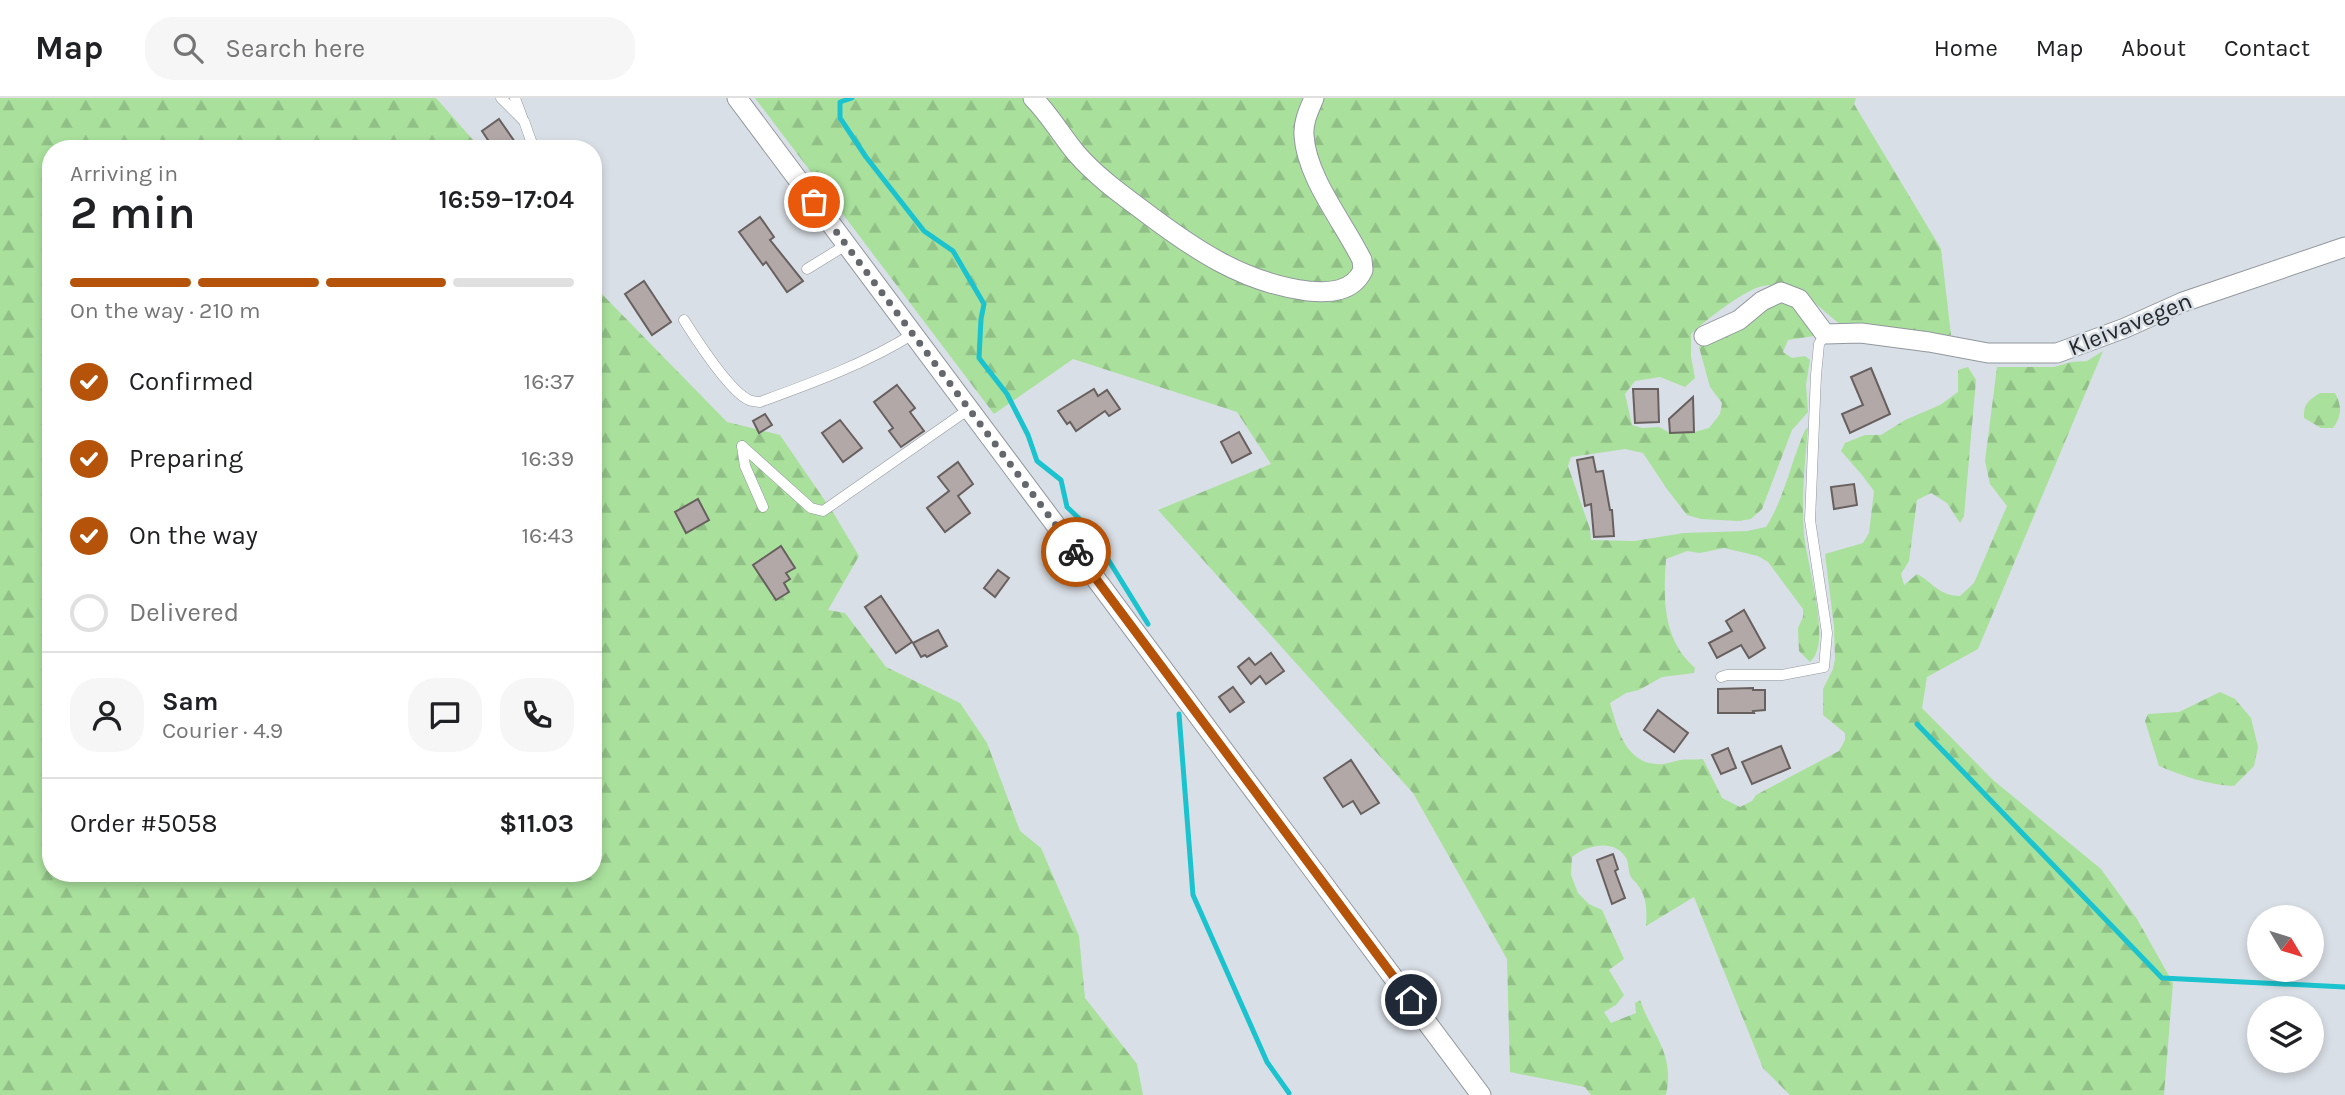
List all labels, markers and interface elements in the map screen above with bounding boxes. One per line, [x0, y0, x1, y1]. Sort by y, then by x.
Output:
search box [145, 17, 635, 80]
text: Map [35, 29, 103, 67]
icon: search [169, 29, 207, 67]
text: Search here [225, 33, 365, 64]
text: Home [1934, 34, 1998, 62]
text: Map [2036, 34, 2083, 62]
text: About [2121, 34, 2186, 62]
text: Contact [2224, 34, 2310, 62]
text: Arriving in [70, 160, 178, 187]
pin [784, 172, 844, 232]
icon: bag [795, 183, 833, 221]
text: 16:59–17:04 [439, 184, 574, 215]
text: 2 min [70, 186, 196, 240]
street label: Kleivavegen [2064, 287, 2196, 361]
text: On the way · 210 m [70, 297, 261, 324]
icon: check [70, 363, 108, 401]
text: Confirmed [129, 366, 254, 397]
text: 16:37 [524, 368, 574, 395]
icon: check [70, 440, 108, 478]
text: Preparing [129, 443, 243, 474]
text: 16:39 [521, 445, 574, 472]
icon: check [70, 517, 108, 555]
courier [1041, 517, 1111, 587]
text: On the way [129, 520, 258, 551]
text: 16:43 [522, 522, 574, 549]
icon: bike [1057, 533, 1095, 571]
text: Delivered [129, 597, 239, 628]
button: person [70, 678, 144, 752]
button: chat [408, 678, 482, 752]
button: phone [500, 678, 574, 752]
text: Sam [162, 686, 218, 717]
text: Courier · 4.9 [162, 717, 283, 744]
text: Order #5058 [70, 808, 218, 839]
text: $11.03 [499, 808, 574, 839]
north arrow [2247, 905, 2324, 982]
map controls [2247, 905, 2324, 1073]
pin [1381, 970, 1441, 1030]
icon: home [1392, 981, 1430, 1019]
button: layers [2247, 996, 2324, 1073]

